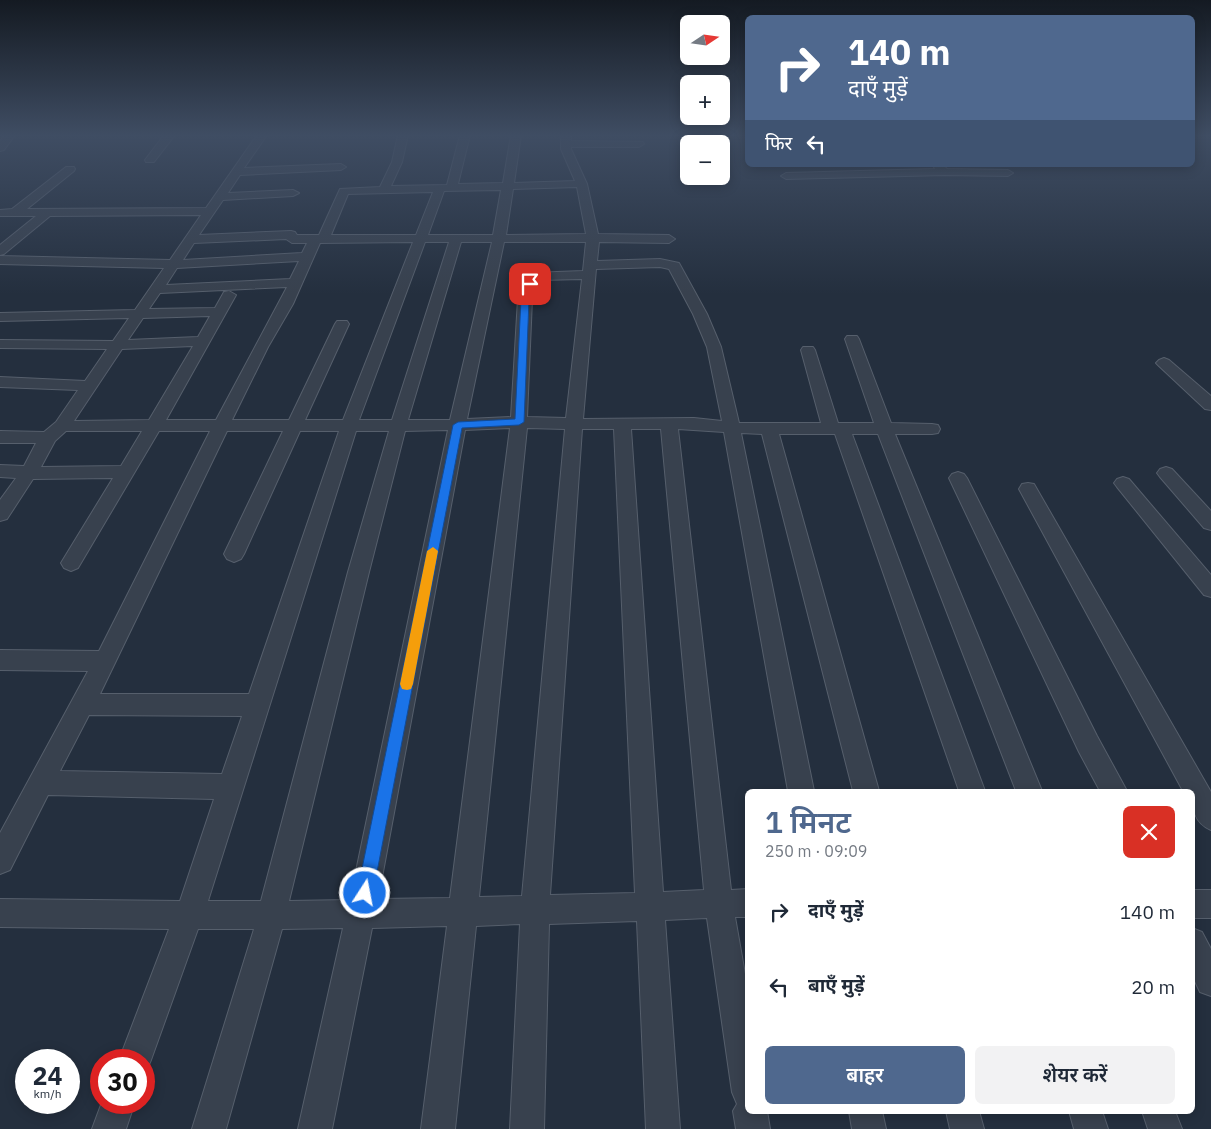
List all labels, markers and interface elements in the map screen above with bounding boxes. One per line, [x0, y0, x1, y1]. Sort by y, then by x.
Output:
north arrow [680, 15, 730, 65]
map controls [680, 15, 730, 185]
text: 140 m [848, 29, 951, 75]
icon: right [765, 35, 830, 100]
text: दाएँ मुड़ें [848, 73, 908, 102]
button: + [680, 75, 730, 125]
icon: left [802, 130, 830, 158]
text: फिर [765, 131, 792, 155]
button: − [680, 135, 730, 185]
pin [509, 263, 551, 305]
icon: arrive [516, 270, 544, 298]
text: 1 मिनट [765, 802, 851, 841]
button: close [1123, 806, 1175, 858]
text: 250 m · 09:09 [765, 841, 867, 861]
position arrow [338, 866, 390, 918]
icon: right [765, 898, 793, 926]
text: दाएँ मुड़ें [808, 898, 864, 922]
text: 140 m [1120, 900, 1175, 924]
icon: left [765, 973, 793, 1001]
text: बाएँ मुड़ें [808, 973, 865, 997]
text: 20 m [1131, 975, 1175, 999]
button: बाहर [765, 1046, 965, 1104]
button: शेयर करें [975, 1046, 1175, 1104]
speed limit sign: 30 [90, 1049, 155, 1114]
text: 24 [32, 1059, 63, 1092]
text: km/h [33, 1086, 62, 1101]

